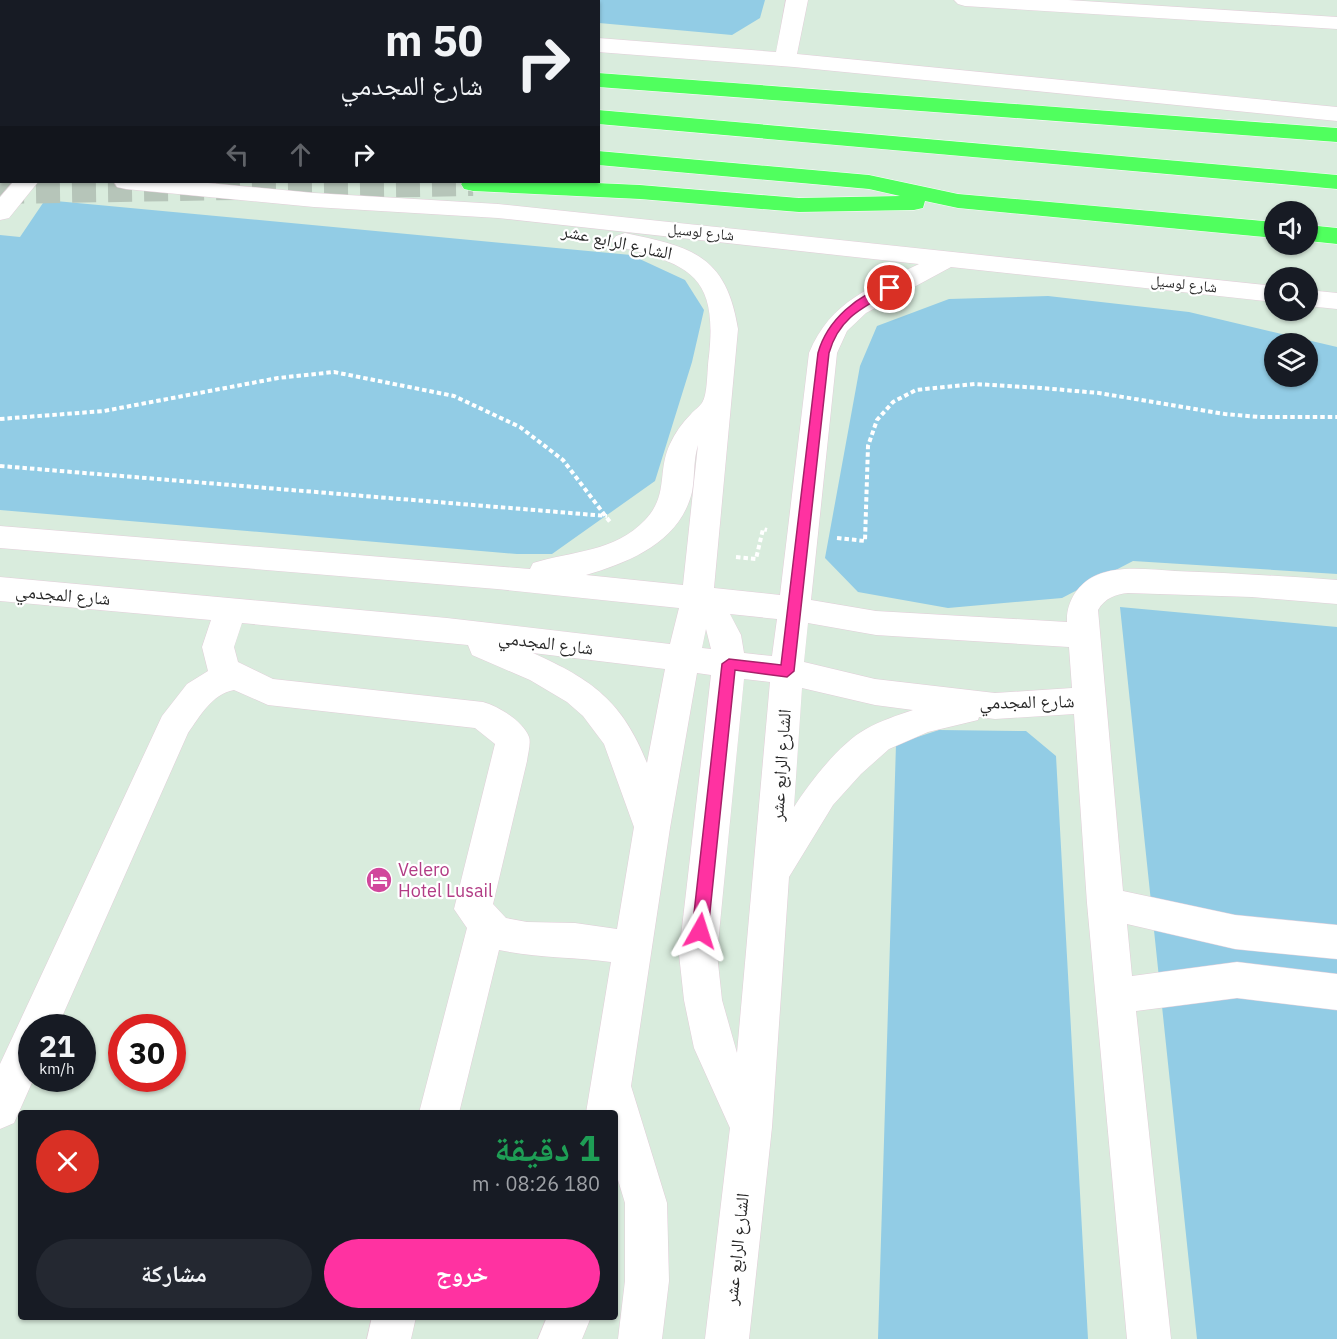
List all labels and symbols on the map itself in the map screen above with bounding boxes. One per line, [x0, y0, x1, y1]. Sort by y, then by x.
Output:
street label: الشارع الرابع عشر [559, 218, 674, 265]
street label: شارع لوسيل [667, 219, 735, 245]
pin [864, 262, 915, 313]
street label: شارع لوسيل [1150, 271, 1218, 297]
street label: شارع المجدمي [14, 579, 111, 614]
street label: شارع المجدمي [497, 625, 595, 663]
street label: شارع المجدمي [979, 689, 1075, 717]
street label: الشارع الرابع عشر [765, 708, 797, 823]
place label: Velero Hotel Lusail [398, 858, 493, 902]
hotel icon: Velero Hotel Lusail [364, 865, 394, 895]
position arrow [668, 899, 732, 963]
speed limit sign: 30 [108, 1014, 186, 1092]
street label: الشارع الرابع عشر [719, 1192, 755, 1307]

